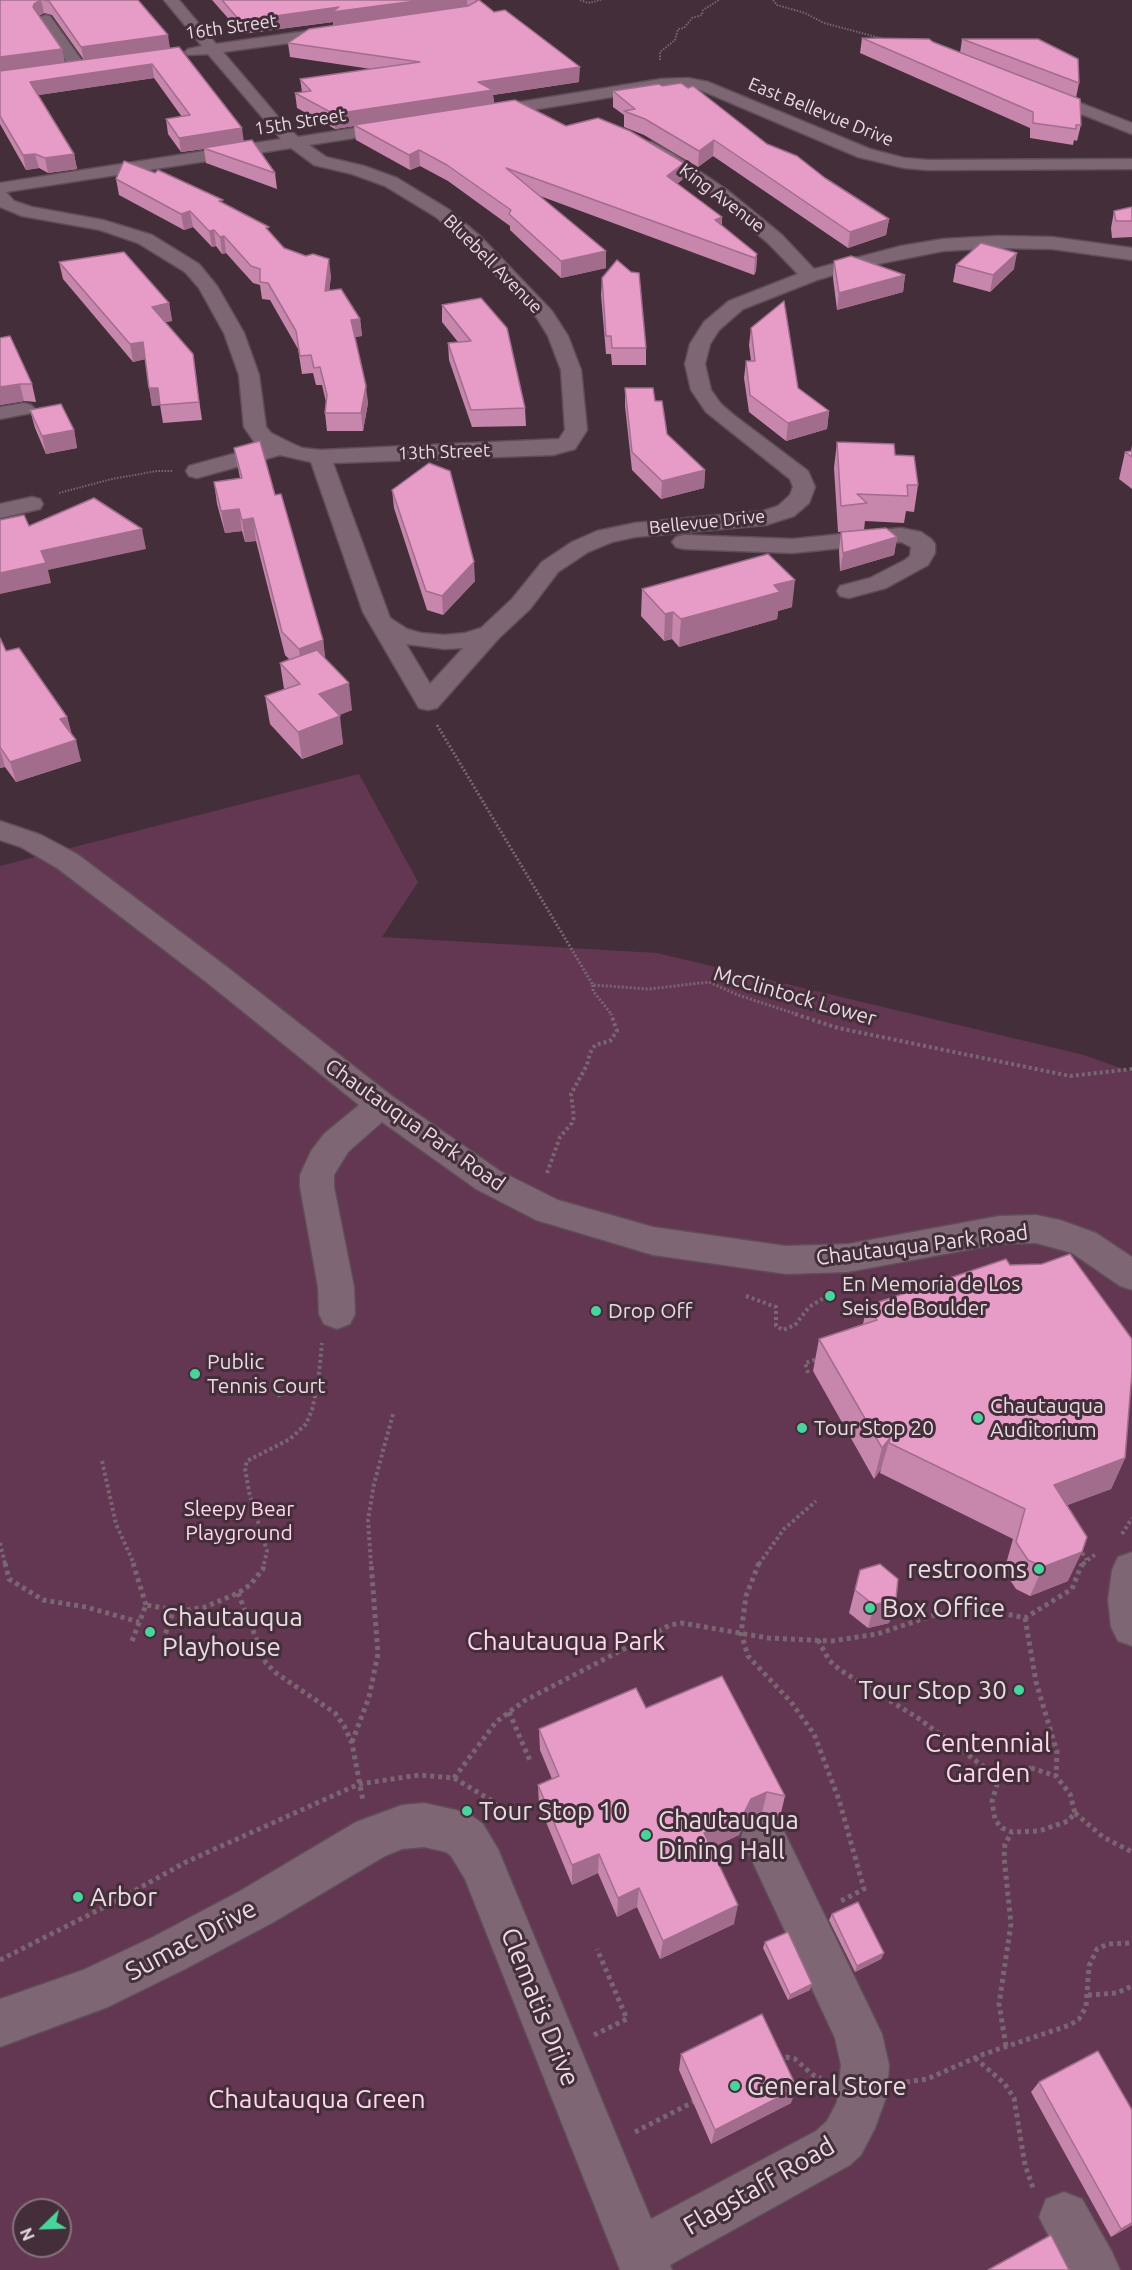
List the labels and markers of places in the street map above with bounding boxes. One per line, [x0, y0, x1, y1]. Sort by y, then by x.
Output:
place label: En Memoria de Los Seis de Boulder [842, 1271, 1020, 1321]
marker: En Memoria de Los Seis de Boulder [823, 1289, 837, 1303]
place label: Drop Off [608, 1298, 692, 1324]
marker: Drop Off [589, 1304, 603, 1318]
place label: Public Tennis Court [207, 1349, 326, 1399]
marker: Public Tennis Court [188, 1367, 202, 1381]
place label: Chautauqua Auditorium [990, 1393, 1104, 1443]
marker: Chautauqua Auditorium [971, 1411, 985, 1425]
place label: Tour Stop 20 [814, 1415, 934, 1441]
marker: Tour Stop 20 [795, 1421, 809, 1435]
place label: restrooms [907, 1553, 1027, 1585]
marker: restrooms [1032, 1562, 1046, 1576]
place label: Box Office [882, 1592, 1005, 1624]
place label: Chautauqua Playhouse [162, 1601, 303, 1662]
marker: Box Office [863, 1601, 877, 1615]
marker: Chautauqua Playhouse [143, 1625, 157, 1639]
place label: Tour Stop 30 [858, 1674, 1007, 1706]
marker: Tour Stop 30 [1012, 1683, 1026, 1697]
place label: Tour Stop 10 [479, 1795, 628, 1827]
marker: Tour Stop 10 [460, 1804, 474, 1818]
place label: Chautauqua Dining Hall [658, 1804, 799, 1865]
marker: Chautauqua Dining Hall [639, 1828, 653, 1842]
place label: Arbor [90, 1881, 157, 1913]
marker: Arbor [71, 1890, 85, 1904]
place label: General Store [747, 2070, 907, 2102]
marker: General Store [728, 2079, 742, 2093]

